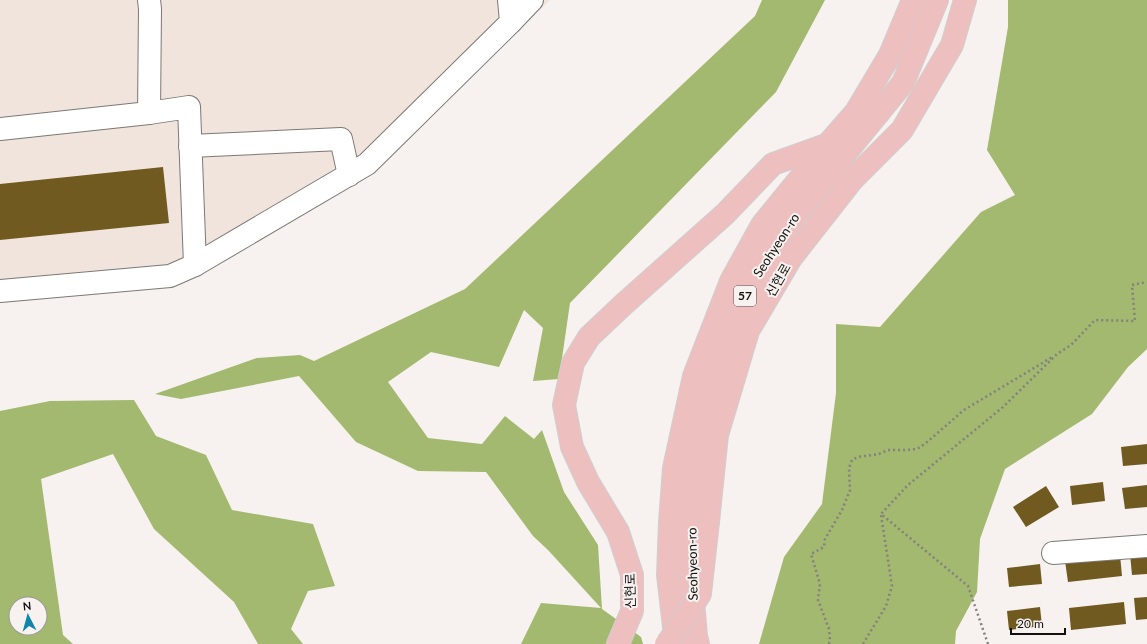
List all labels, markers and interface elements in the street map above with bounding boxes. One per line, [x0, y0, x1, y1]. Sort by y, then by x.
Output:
street label: Seohyeon-ro [749, 210, 803, 280]
street label: 신현로 [762, 260, 794, 300]
road number: 57 [734, 286, 756, 306]
street label: Seohyeon-ro [683, 527, 701, 601]
street label: 신현로 [622, 573, 638, 609]
north arrow [8, 596, 48, 636]
text: N [22, 599, 32, 612]
scale bar [1011, 610, 1065, 636]
text: 20 m [1017, 616, 1044, 631]

